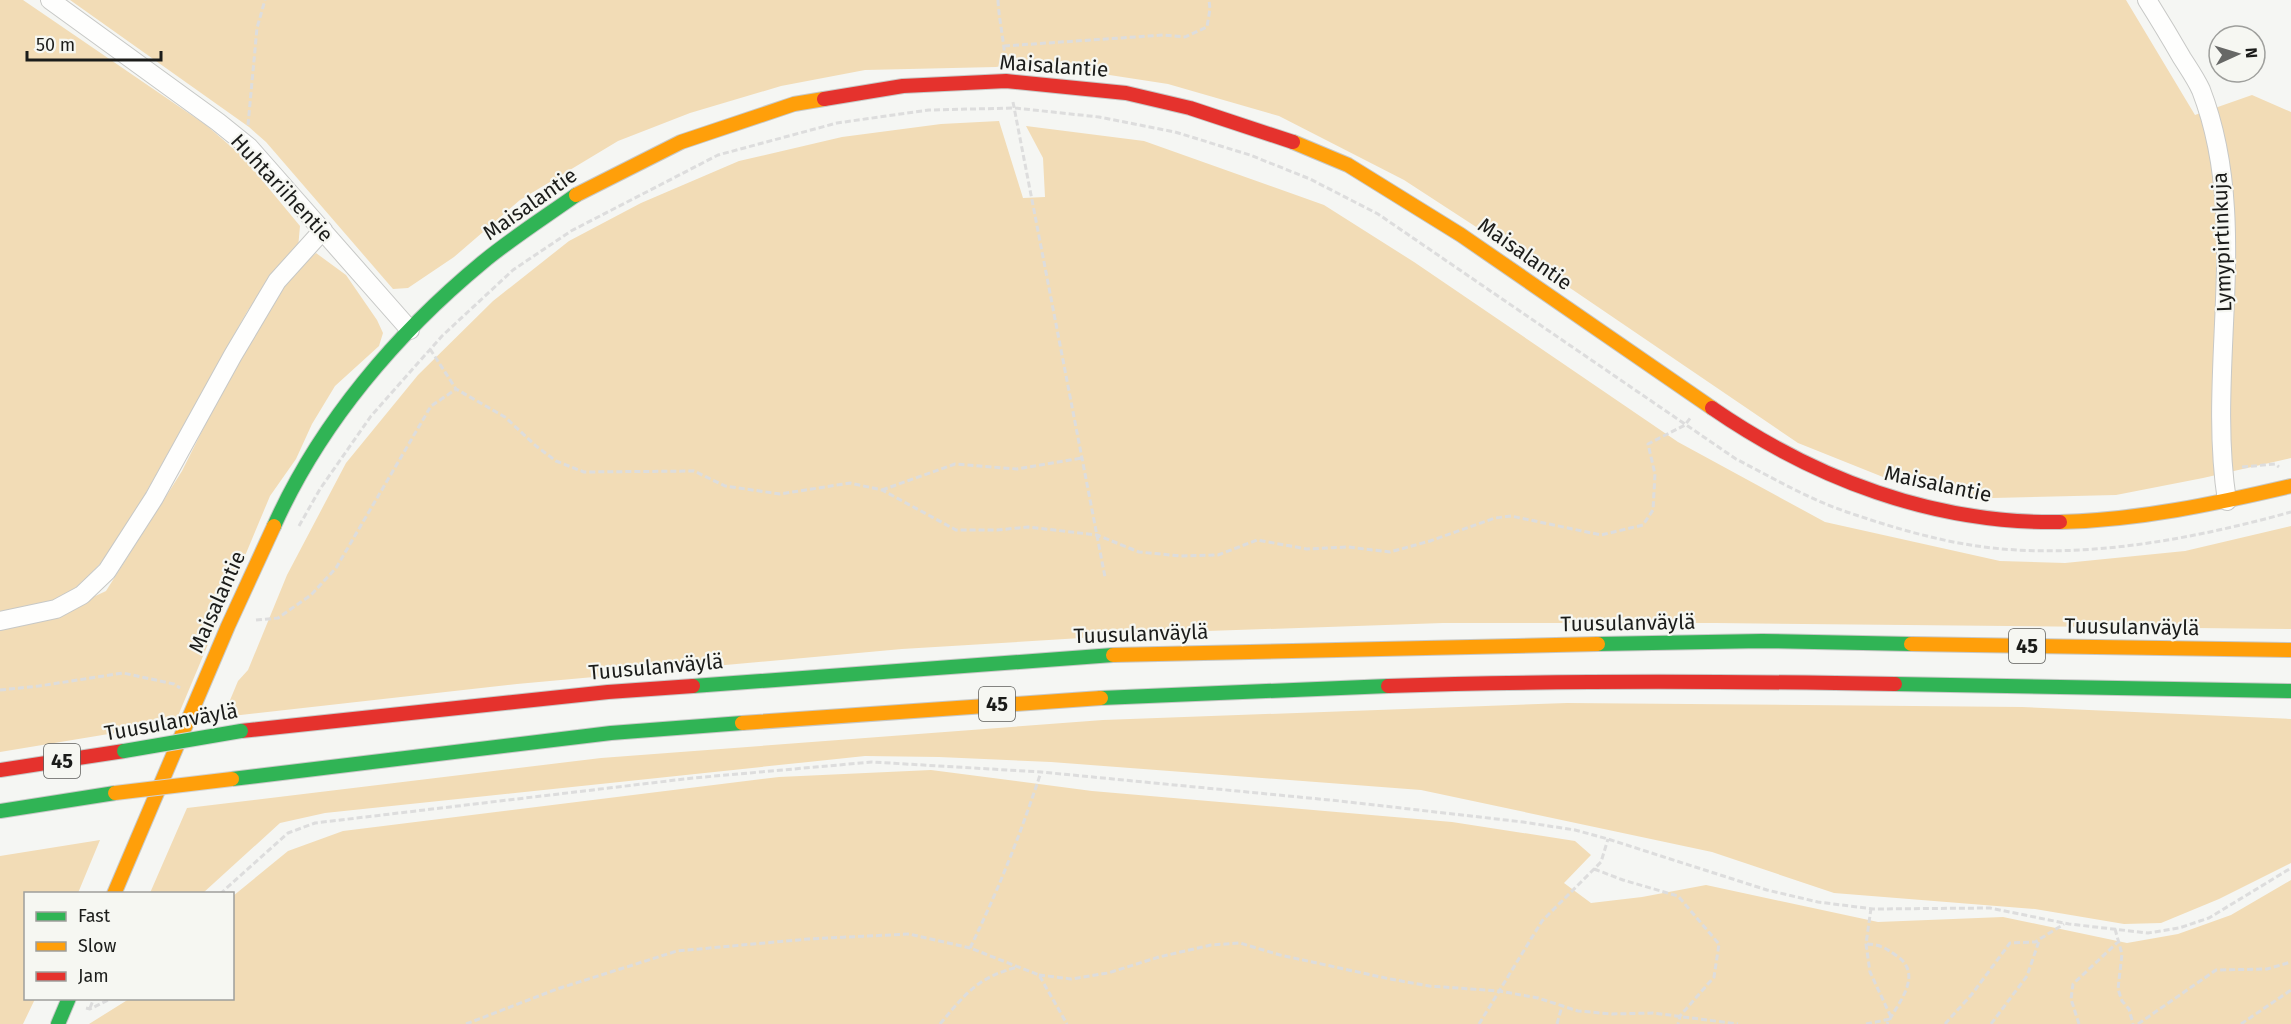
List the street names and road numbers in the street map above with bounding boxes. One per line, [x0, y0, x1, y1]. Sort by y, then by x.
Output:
street label: Maisalantie [999, 49, 1109, 83]
street label: Huhtariihentie [225, 128, 339, 248]
street label: Maisalantie [478, 162, 582, 246]
street label: Lymypirtinkuja [2207, 172, 2237, 312]
street label: Maisalantie [1473, 212, 1577, 296]
street label: Maisalantie [1882, 460, 1994, 508]
street label: Maisalantie [183, 547, 251, 657]
street label: Tuusulanväylä [1560, 609, 1696, 637]
street label: Tuusulanväylä [2064, 613, 2200, 641]
street label: Tuusulanväylä [1073, 619, 1209, 649]
road number: 45 [2009, 629, 2045, 663]
street label: Tuusulanväylä [588, 648, 724, 686]
road number: 45 [979, 687, 1015, 721]
street label: Tuusulanväylä [102, 697, 240, 747]
road number: 45 [44, 744, 80, 778]

